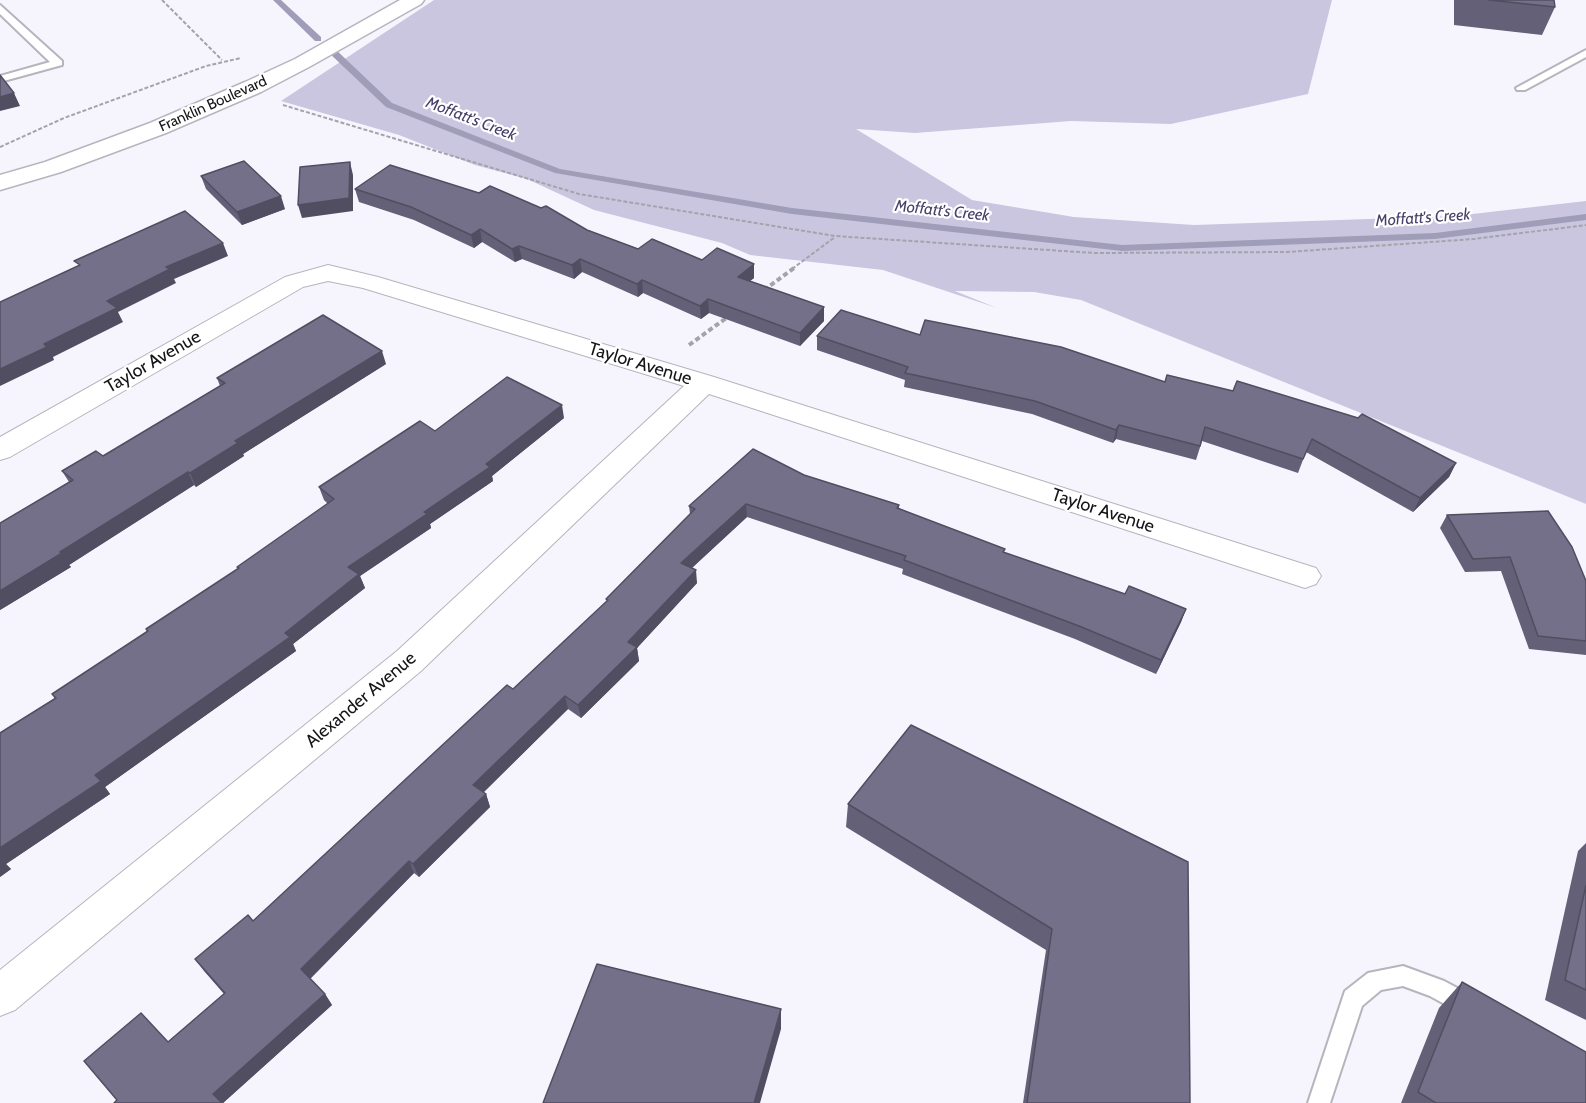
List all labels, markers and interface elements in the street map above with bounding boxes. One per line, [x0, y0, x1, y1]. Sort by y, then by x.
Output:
street label: Franklin Boulevard [156, 72, 270, 136]
water label: Moffatt's Creek [423, 93, 519, 145]
water label: Moffatt's Creek [894, 197, 990, 225]
water label: Moffatt's Creek [1375, 205, 1471, 231]
street label: Taylor Avenue [101, 326, 205, 398]
street label: Taylor Avenue [586, 338, 694, 390]
street label: Taylor Avenue [1049, 484, 1157, 538]
street label: Alexander Avenue [301, 648, 421, 752]

